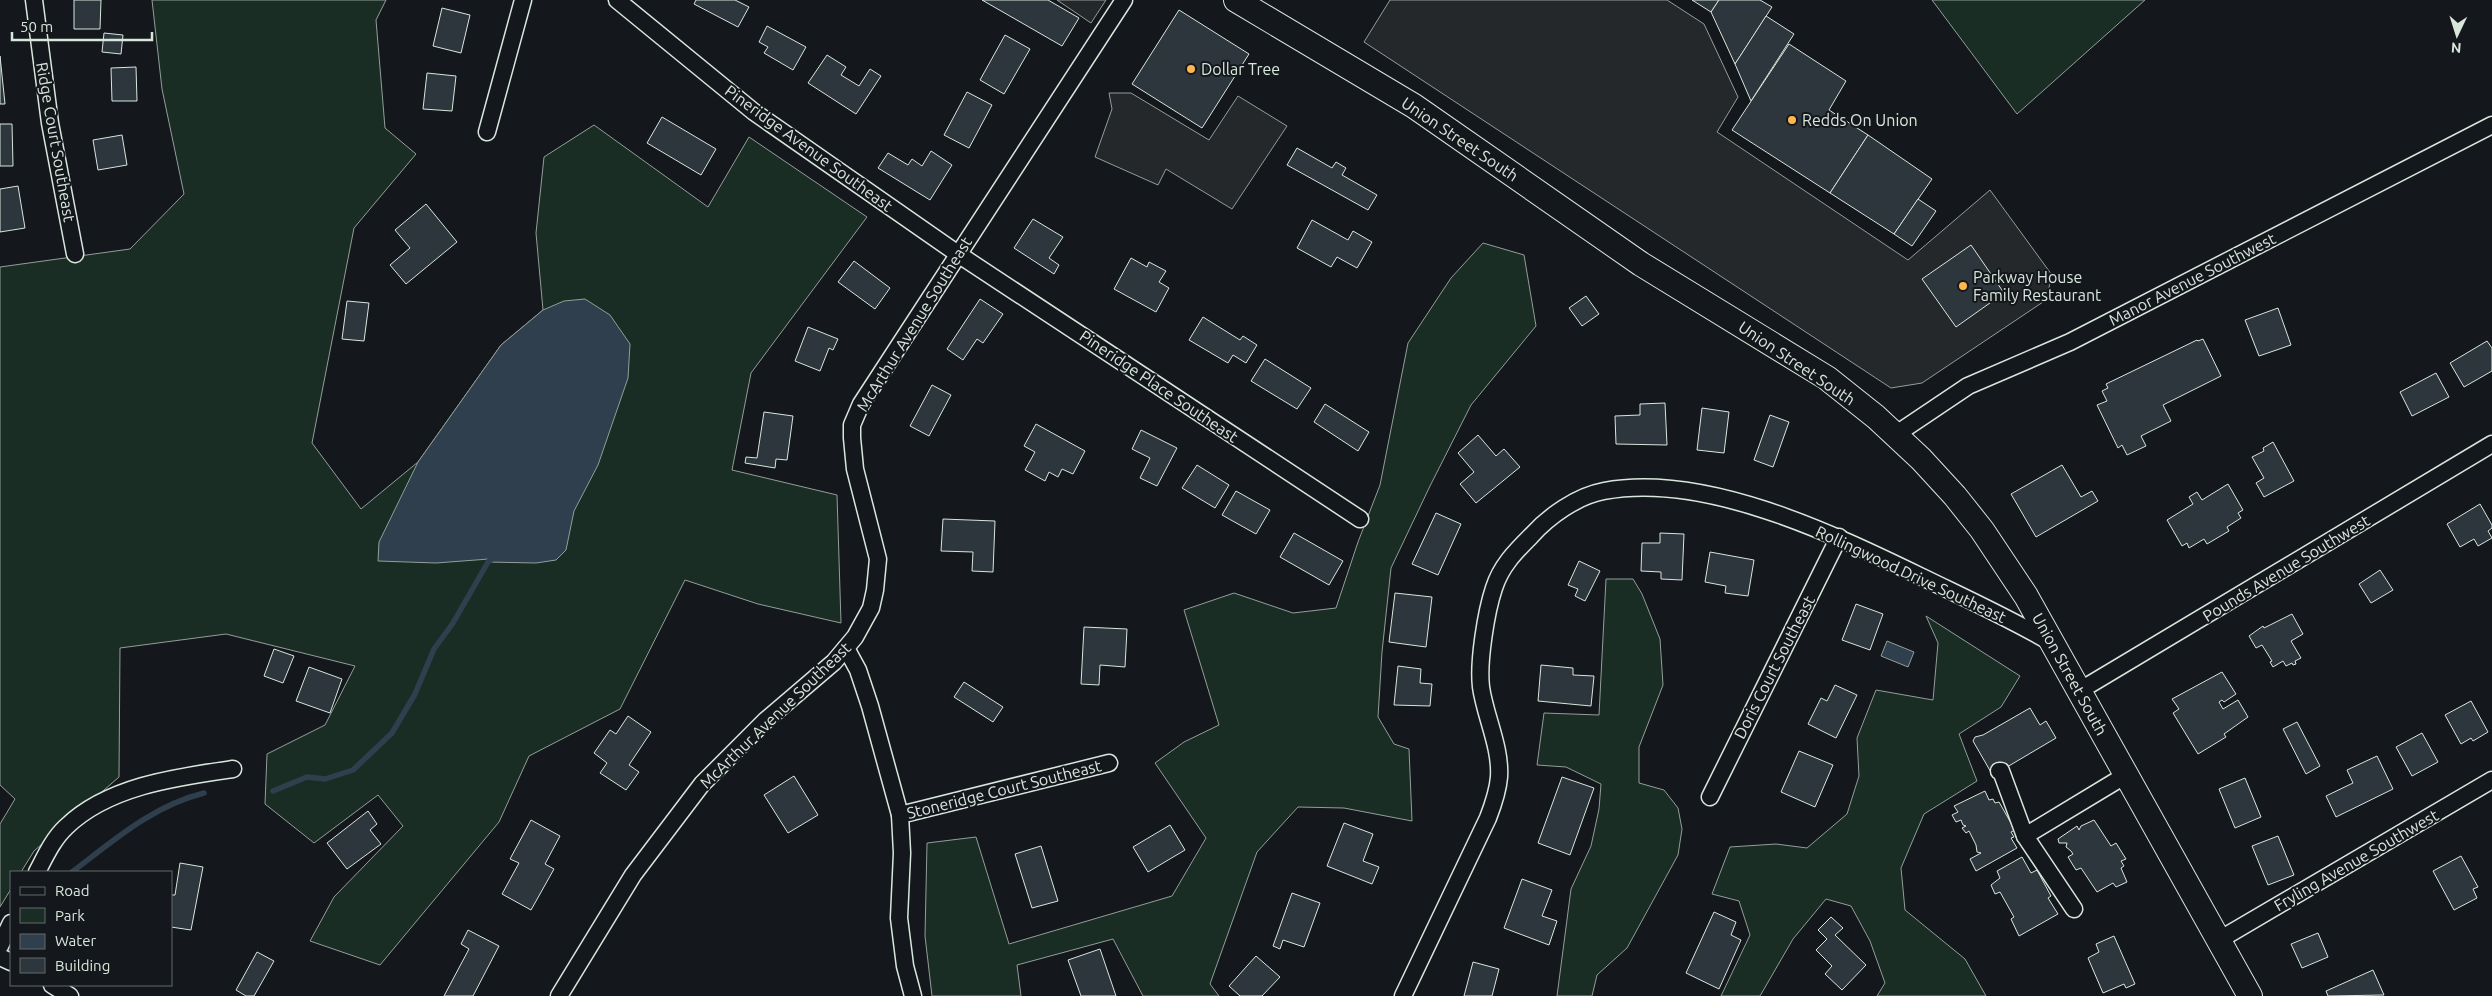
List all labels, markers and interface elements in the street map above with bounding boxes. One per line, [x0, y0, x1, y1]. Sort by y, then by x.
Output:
scale bar [12, 10, 152, 42]
north arrow [2432, 10, 2482, 60]
text: 50 m [20, 18, 53, 35]
text: N [2450, 40, 2462, 56]
place label: Dollar Tree [1201, 60, 1280, 78]
street label: Ridge Court Southeast [33, 61, 79, 224]
marker: Dollar Tree [1185, 63, 1197, 75]
street label: Pineridge Avenue Southeast [722, 81, 897, 215]
street label: Union Street South [1398, 93, 1522, 185]
place label: Redds On Union [1802, 111, 1918, 129]
marker: Redds On Union [1786, 114, 1798, 126]
street label: Manor Avenue Southwest [2106, 229, 2279, 329]
street label: McArthur Avenue Southeast [853, 233, 976, 415]
place label: Parkway House Family Restaurant [1973, 268, 2102, 304]
marker: Parkway House Family Restaurant [1957, 280, 1969, 292]
street label: Union Street South [1735, 317, 1859, 409]
street label: Pineridge Place Southeast [1076, 326, 1242, 446]
street label: Pounds Avenue Southwest [2199, 511, 2373, 625]
street label: Rollingwood Drive Southeast [1813, 522, 2010, 626]
street label: Doris Court Southeast [1730, 592, 1818, 742]
street label: Union Street South [2029, 610, 2111, 738]
street label: McArthur Avenue Southeast [696, 638, 855, 792]
street label: Stoneridge Court Southeast [905, 756, 1104, 822]
street label: Fryling Avenue Southwest [2271, 805, 2442, 914]
legend [10, 871, 172, 986]
text: Road [55, 882, 90, 899]
text: Park [55, 907, 85, 924]
text: Water [55, 932, 96, 949]
text: Building [55, 957, 110, 974]

